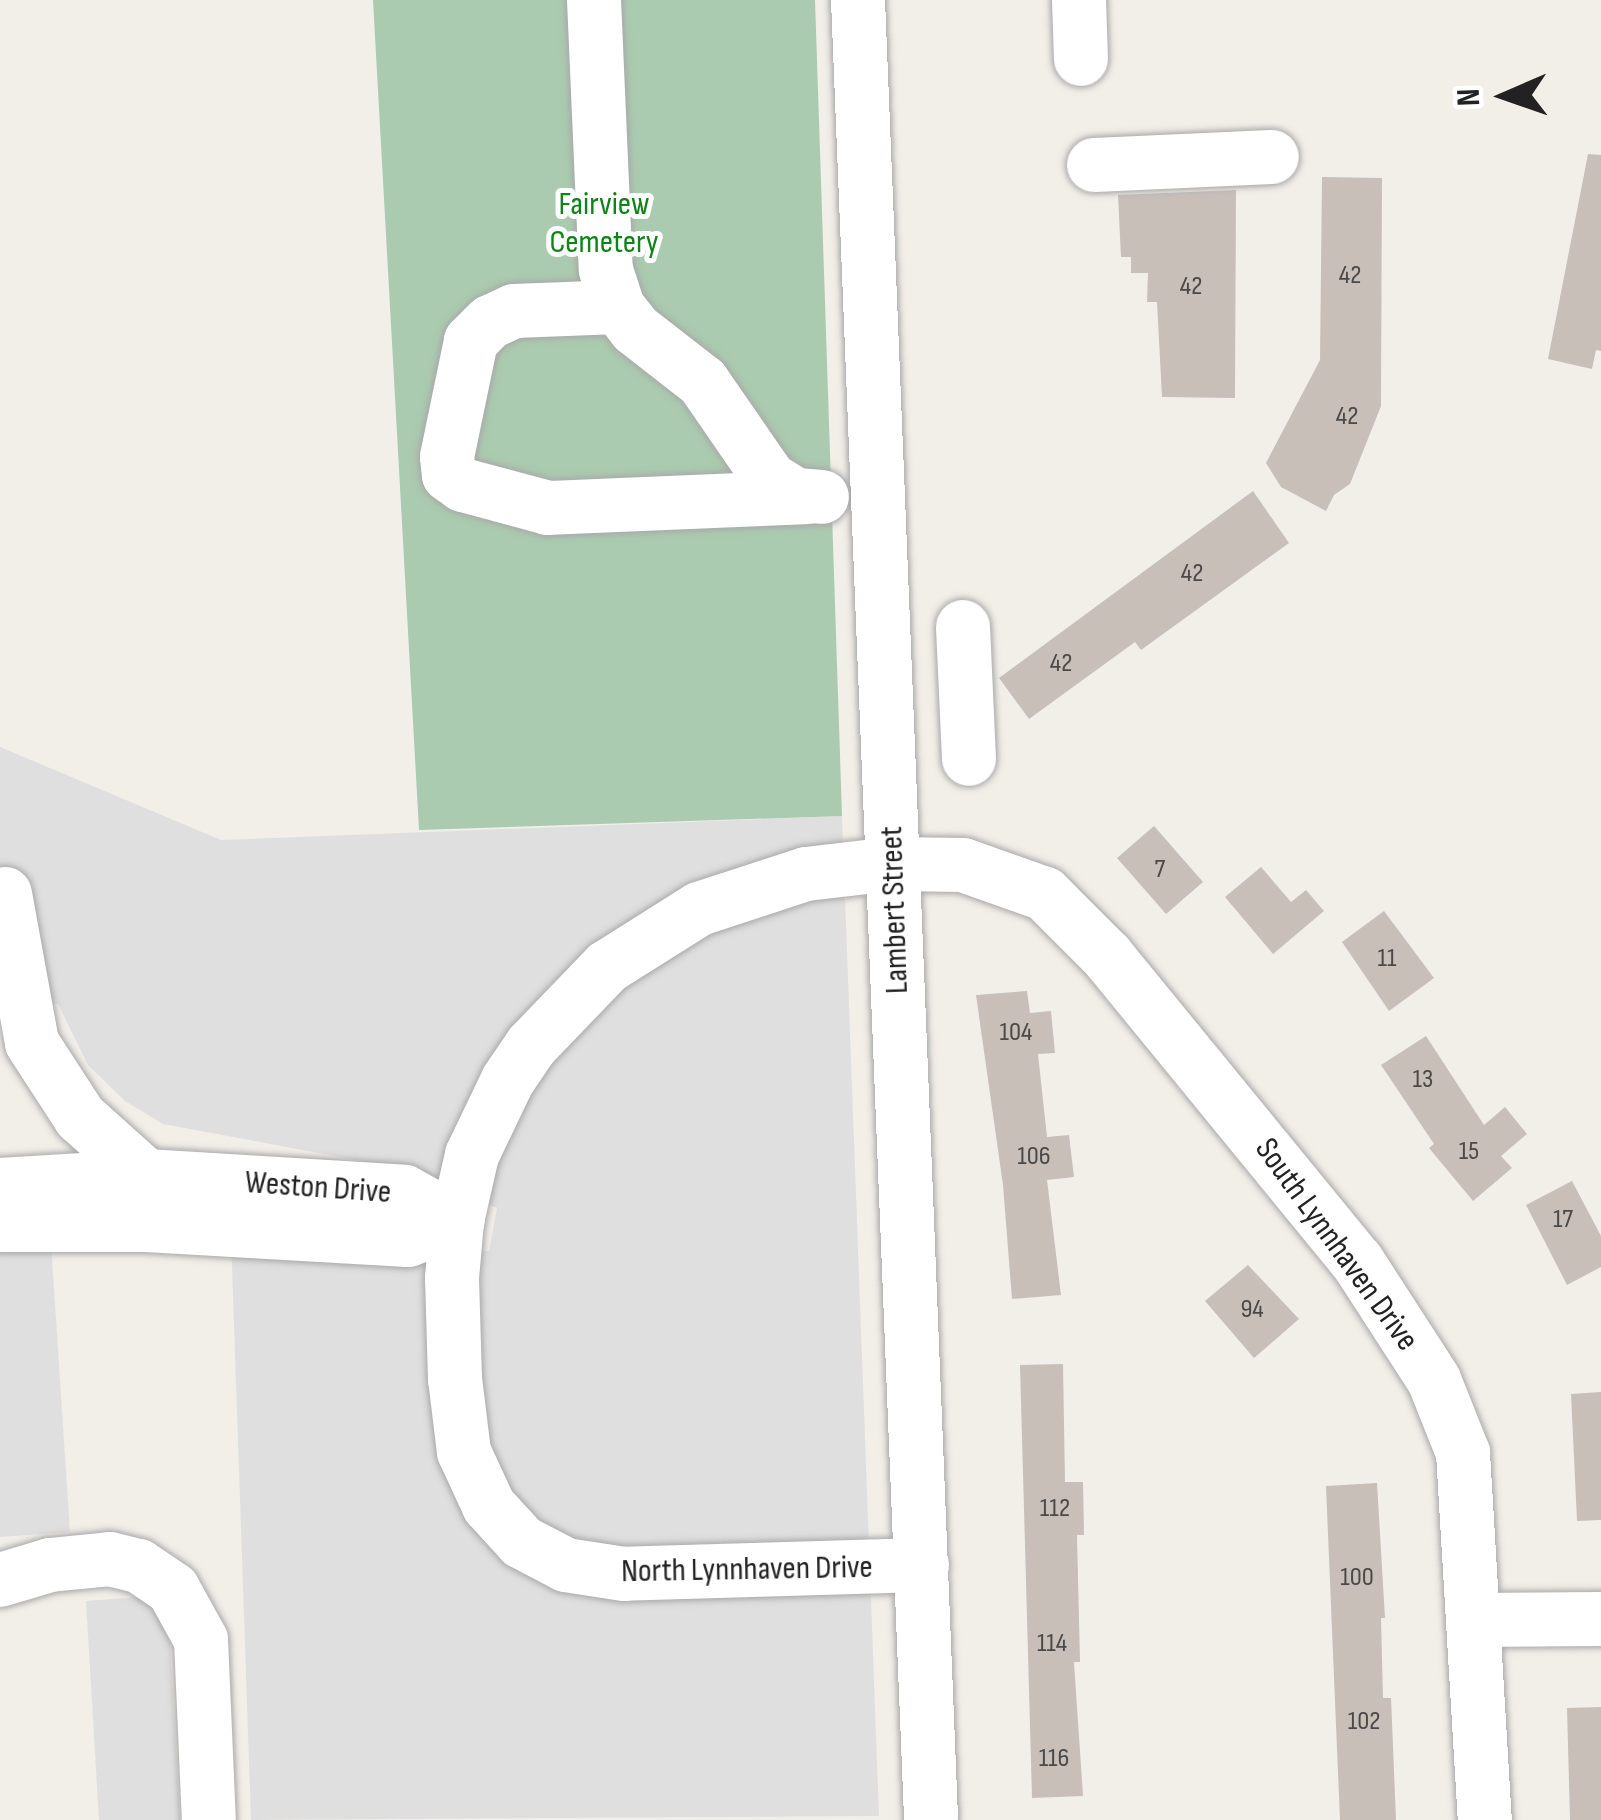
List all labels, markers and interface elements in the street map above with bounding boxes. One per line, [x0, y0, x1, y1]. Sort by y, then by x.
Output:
north arrow [1445, 36, 1565, 156]
text: N [1449, 88, 1489, 107]
park label: Fairview Cemetery [550, 185, 658, 263]
house number: 42 [1339, 260, 1361, 292]
house number: 42 [1180, 271, 1202, 303]
house number: 42 [1336, 401, 1358, 433]
house number: 42 [1181, 558, 1203, 590]
house number: 42 [1050, 648, 1072, 680]
street label: Lambert Street [872, 825, 918, 995]
house number: 7 [1155, 854, 1165, 886]
house number: 11 [1378, 943, 1396, 975]
house number: 104 [1000, 1017, 1032, 1049]
house number: 13 [1413, 1064, 1433, 1096]
street label: South Lynnhaven Drive [1246, 1131, 1426, 1359]
house number: 15 [1459, 1136, 1479, 1168]
house number: 106 [1017, 1141, 1051, 1173]
street label: Weston Drive [244, 1163, 392, 1213]
house number: 17 [1553, 1204, 1573, 1236]
house number: 94 [1240, 1294, 1264, 1326]
house number: 112 [1040, 1493, 1070, 1525]
street label: North Lynnhaven Drive [621, 1548, 873, 1592]
house number: 100 [1340, 1562, 1374, 1594]
house number: 114 [1037, 1628, 1067, 1660]
house number: 102 [1348, 1706, 1380, 1738]
house number: 116 [1039, 1743, 1069, 1775]

